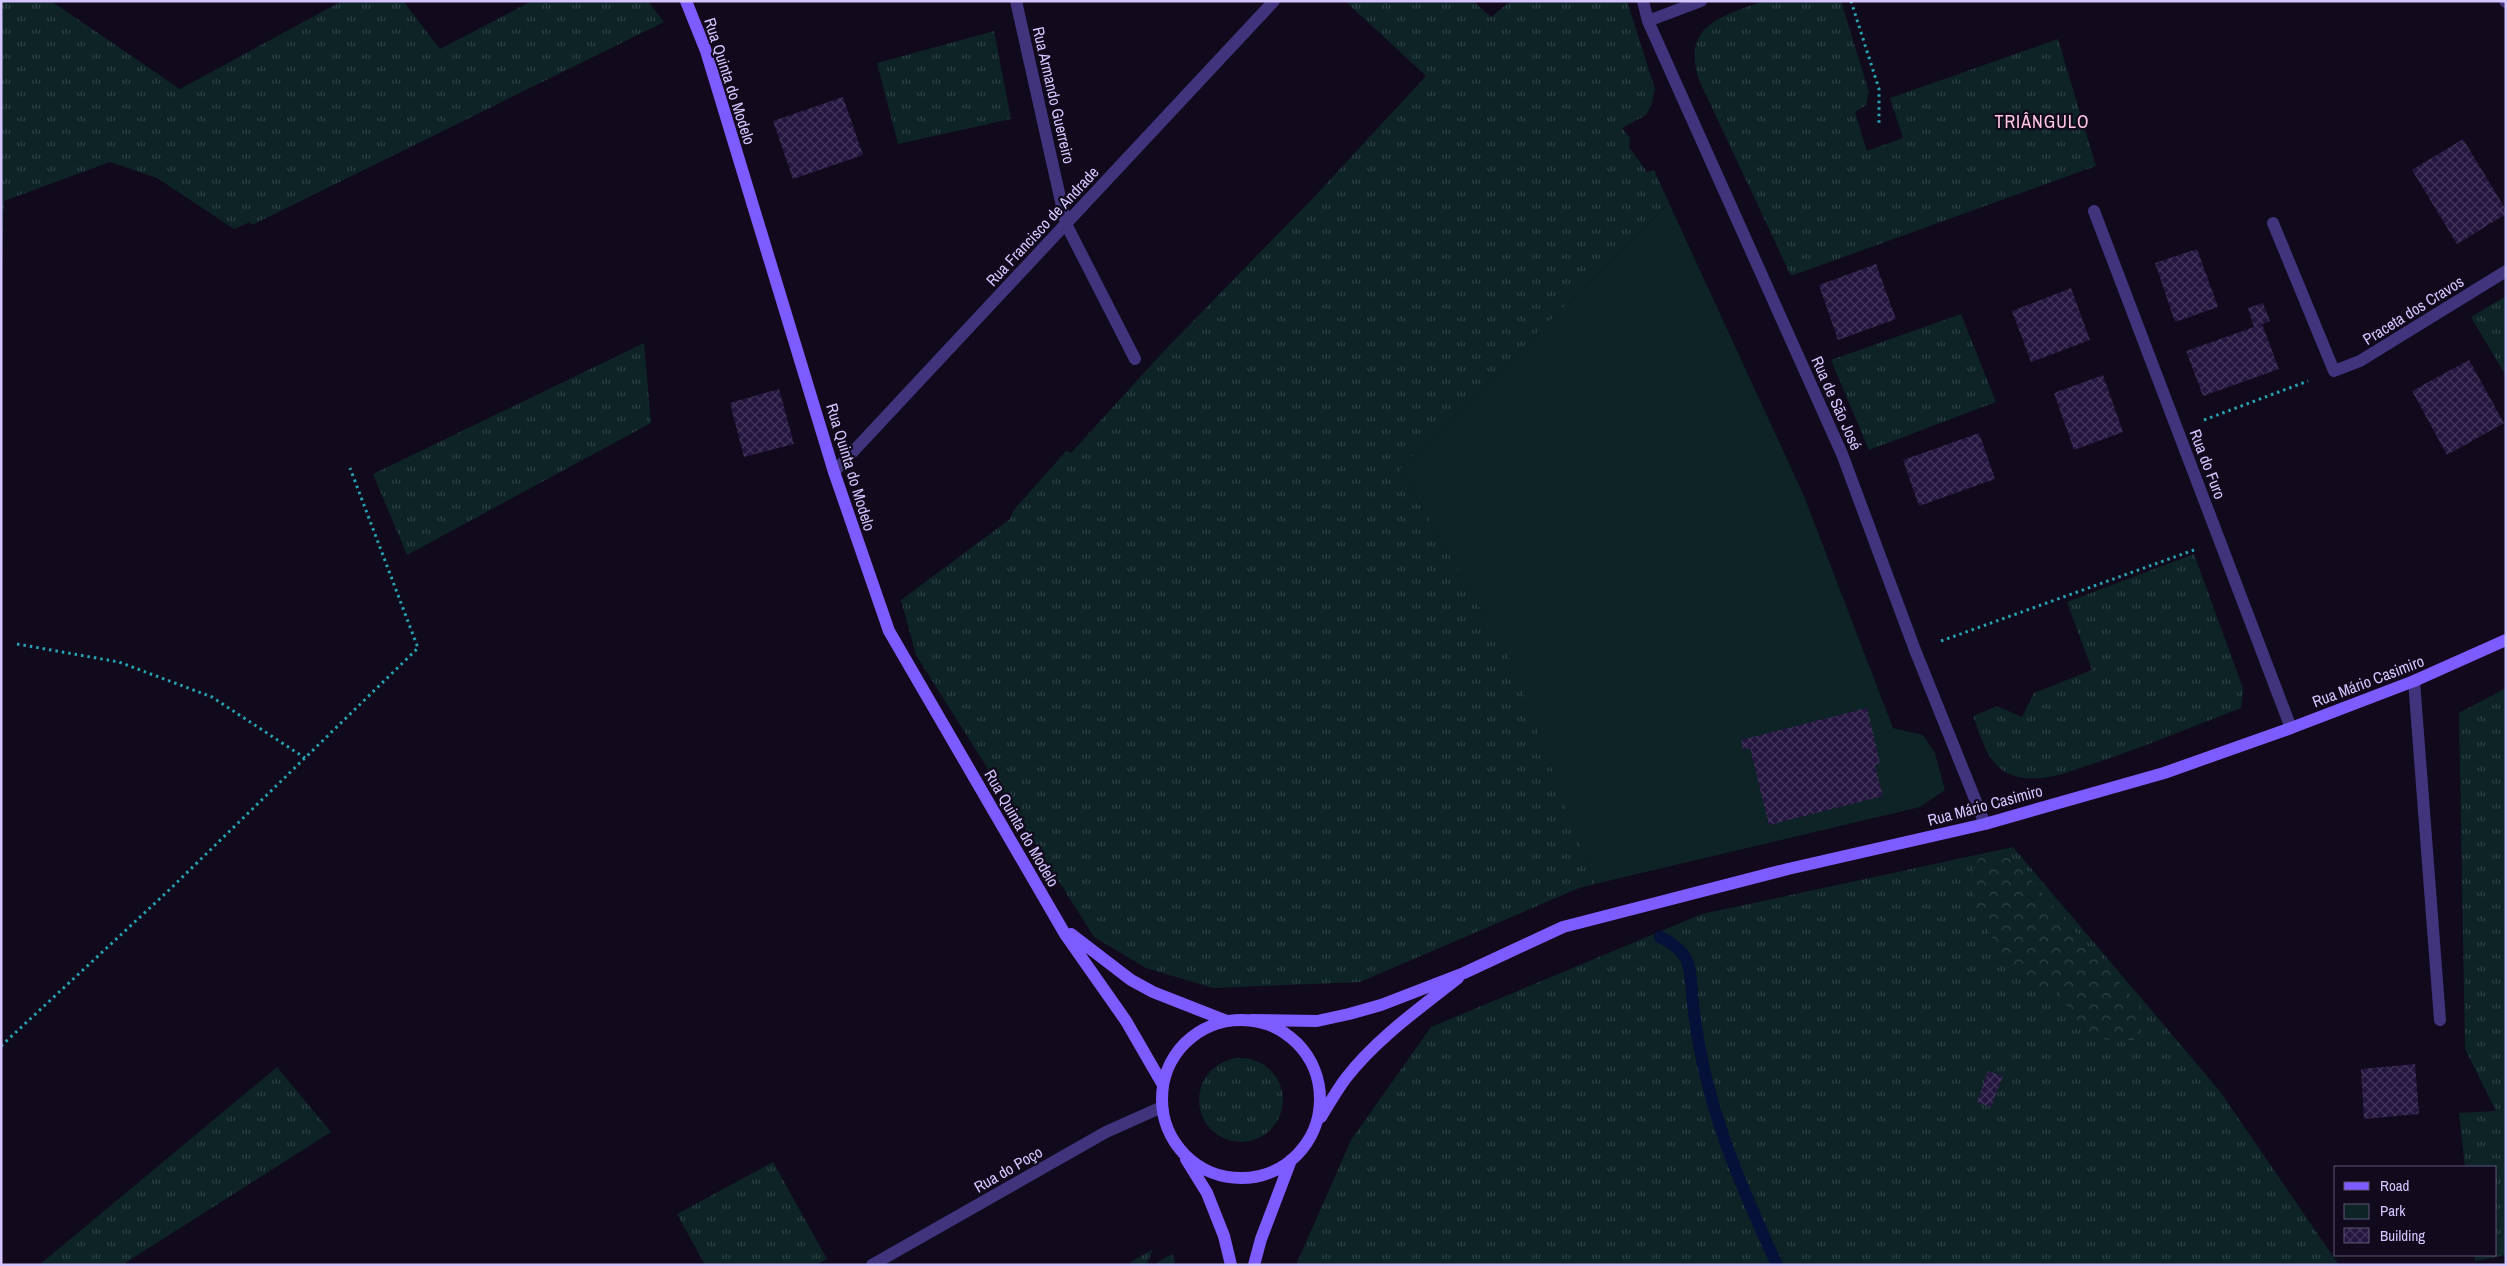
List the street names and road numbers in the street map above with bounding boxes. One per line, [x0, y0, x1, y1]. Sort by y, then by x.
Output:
street label: Rua Quinta do Modelo [699, 15, 761, 147]
street label: Rua Armando Guerreiro [1028, 24, 1080, 166]
street label: Rua Francisco de Andrade [981, 161, 1103, 291]
street label: Praceta dos Cravos [2358, 270, 2468, 350]
street label: Rua de São José [1806, 353, 1868, 453]
street label: Rua Quinta do Modelo [821, 401, 881, 533]
street label: Rua do Furo [2185, 426, 2231, 502]
street label: Rua Mário Casimiro [2309, 650, 2427, 712]
street label: Rua Quinta do Modelo [979, 765, 1065, 891]
street label: Rua Mário Casimiro [1925, 779, 2045, 831]
street label: Rua do Poço [970, 1141, 1046, 1197]

